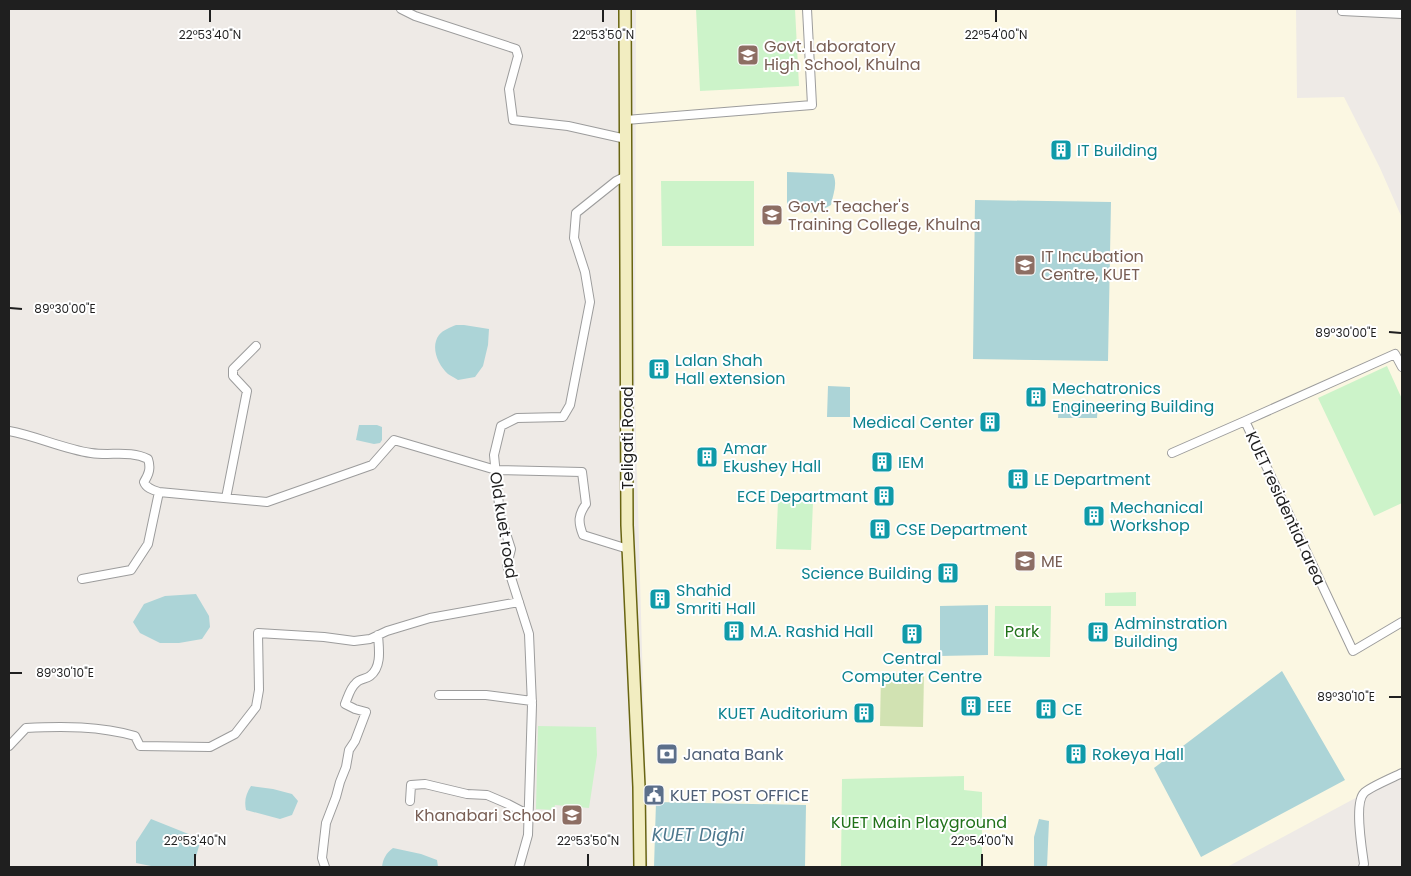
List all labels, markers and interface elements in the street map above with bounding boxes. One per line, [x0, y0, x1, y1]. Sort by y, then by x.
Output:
text: 22°53'40"N [179, 26, 241, 43]
text: 22°53'50"N [572, 26, 634, 43]
text: 22°54'00"N [965, 26, 1027, 43]
place label: Govt. Laboratory High School, Khulna [764, 35, 921, 76]
school or university icon: Govt. Laboratory High School, Khulna [736, 43, 760, 67]
building icon: IT Building [1049, 138, 1073, 162]
place label: IT Building [1077, 139, 1158, 162]
place label: Govt. Teacher's Training College, Khulna [788, 195, 981, 236]
school or university icon: Govt. Teacher's Training College, Khulna [760, 203, 784, 227]
place label: IT Incubation Centre, KUET [1041, 245, 1144, 286]
school or university icon: IT Incubation Centre, KUET [1013, 253, 1037, 277]
text: 89°30'00"E [34, 300, 96, 317]
text: 89°30'00"E [1315, 324, 1377, 341]
place label: Lalan Shah Hall extension [675, 349, 785, 390]
building icon: Lalan Shah Hall extension [647, 357, 671, 381]
place label: Mechatronics Engineering Building [1052, 377, 1214, 418]
building icon: Mechatronics Engineering Building [1024, 385, 1048, 409]
street label: Teligati Road [616, 386, 639, 490]
building icon: Medical Center [978, 410, 1002, 434]
place label: Medical Center [853, 411, 974, 434]
street label: KUET residential area [1240, 428, 1331, 589]
place label: Amar Ekushey Hall [723, 437, 821, 478]
building icon: Amar Ekushey Hall [695, 445, 719, 469]
building icon: IEM [870, 450, 894, 474]
place label: IEM [898, 451, 924, 474]
building icon: LE Department [1006, 467, 1030, 491]
place label: LE Department [1034, 468, 1151, 491]
street label: Old kuet road [484, 470, 523, 580]
building icon: ECE Departmant [872, 484, 896, 508]
place label: ECE Departmant [737, 485, 868, 508]
place label: Mechanical Workshop [1110, 496, 1203, 537]
building icon: Mechanical Workshop [1082, 504, 1106, 528]
building icon: CSE Department [868, 517, 892, 541]
place label: CSE Department [896, 518, 1028, 541]
school or university icon: ME [1013, 549, 1037, 573]
place label: ME [1041, 550, 1063, 573]
building icon: Science Building [936, 561, 960, 585]
place label: Science Building [801, 562, 932, 585]
place label: Shahid Smriti Hall [676, 579, 756, 620]
building icon: Shahid Smriti Hall [648, 587, 672, 611]
place label: Adminstration Building [1114, 612, 1227, 653]
building icon: M.A. Rashid Hall [722, 619, 746, 643]
place label: M.A. Rashid Hall [750, 620, 873, 643]
park label: Park [1005, 620, 1040, 643]
building icon: Adminstration Building [1086, 620, 1110, 644]
building icon: Central Computer Centre [900, 622, 924, 646]
place label: Central Computer Centre [842, 647, 982, 688]
text: 89°30'10"E [36, 664, 94, 681]
text: 89°30'10"E [1317, 688, 1375, 705]
building icon: EEE [959, 694, 983, 718]
place label: EEE [987, 695, 1012, 718]
building icon: CE [1034, 697, 1058, 721]
place label: CE [1062, 698, 1083, 721]
building icon: KUET Auditorium [852, 701, 876, 725]
place label: KUET Auditorium [718, 702, 848, 725]
bank icon: Janata Bank [655, 742, 679, 766]
building icon: Rokeya Hall [1064, 742, 1088, 766]
place label: Janata Bank [683, 743, 784, 766]
place label: Rokeya Hall [1092, 743, 1184, 766]
public building icon: KUET POST OFFICE [642, 783, 666, 807]
place label: KUET POST OFFICE [670, 784, 809, 807]
school or university icon: Khanabari School [560, 803, 584, 827]
place label: Khanabari School [415, 804, 556, 827]
park label: KUET Main Playground [831, 811, 1007, 834]
water label: KUET Dighi [652, 822, 745, 847]
text: 22°53'40"N [164, 832, 226, 849]
text: 22°53'50"N [557, 832, 619, 849]
text: 22°54'00"N [951, 832, 1013, 849]

